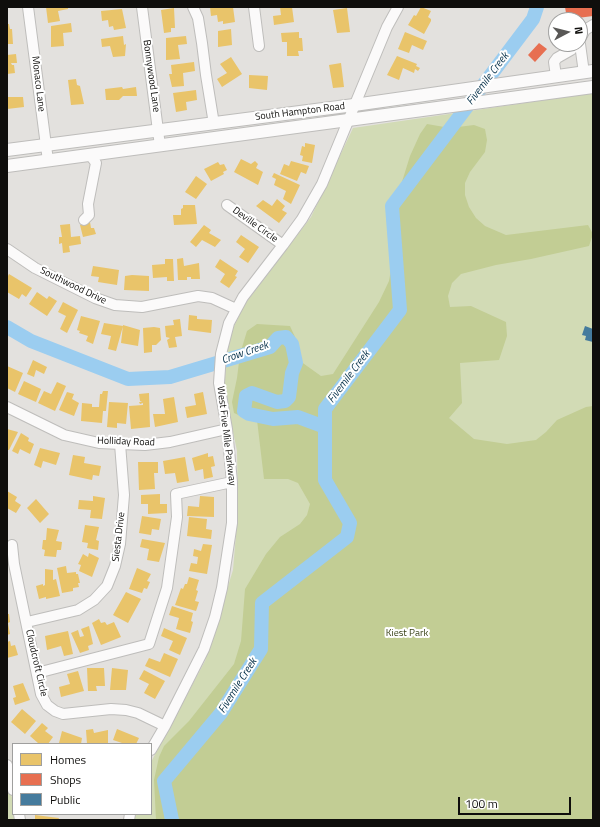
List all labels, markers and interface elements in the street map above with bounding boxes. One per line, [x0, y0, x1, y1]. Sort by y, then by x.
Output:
north arrow [548, 12, 588, 52]
text: N [571, 26, 587, 35]
street label: Bonnywood Lane [140, 39, 162, 113]
water label: Fivemile Creek [464, 50, 512, 108]
street label: Monaco Lane [29, 55, 47, 113]
street label: South Hampton Road [254, 101, 346, 123]
street label: Deville Circle [230, 205, 280, 245]
street label: Southwood Drive [38, 265, 108, 307]
water label: Crow Creek [220, 339, 270, 367]
water label: Fivemile Creek [325, 348, 373, 406]
street label: West Five Mile Parkway [214, 386, 238, 486]
street label: Holliday Road [97, 435, 155, 449]
street label: Siesta Drive [110, 512, 128, 562]
street label: Cloudcroft Circle [22, 628, 50, 698]
park label: Kiest Park [386, 628, 428, 640]
water label: Fivemile Creek [216, 656, 260, 716]
legend [12, 743, 152, 815]
text: Homes [50, 750, 86, 769]
text: Shops [50, 770, 81, 789]
scale bar [460, 789, 573, 815]
text: Public [50, 790, 80, 809]
text: 100 m [465, 794, 498, 813]

